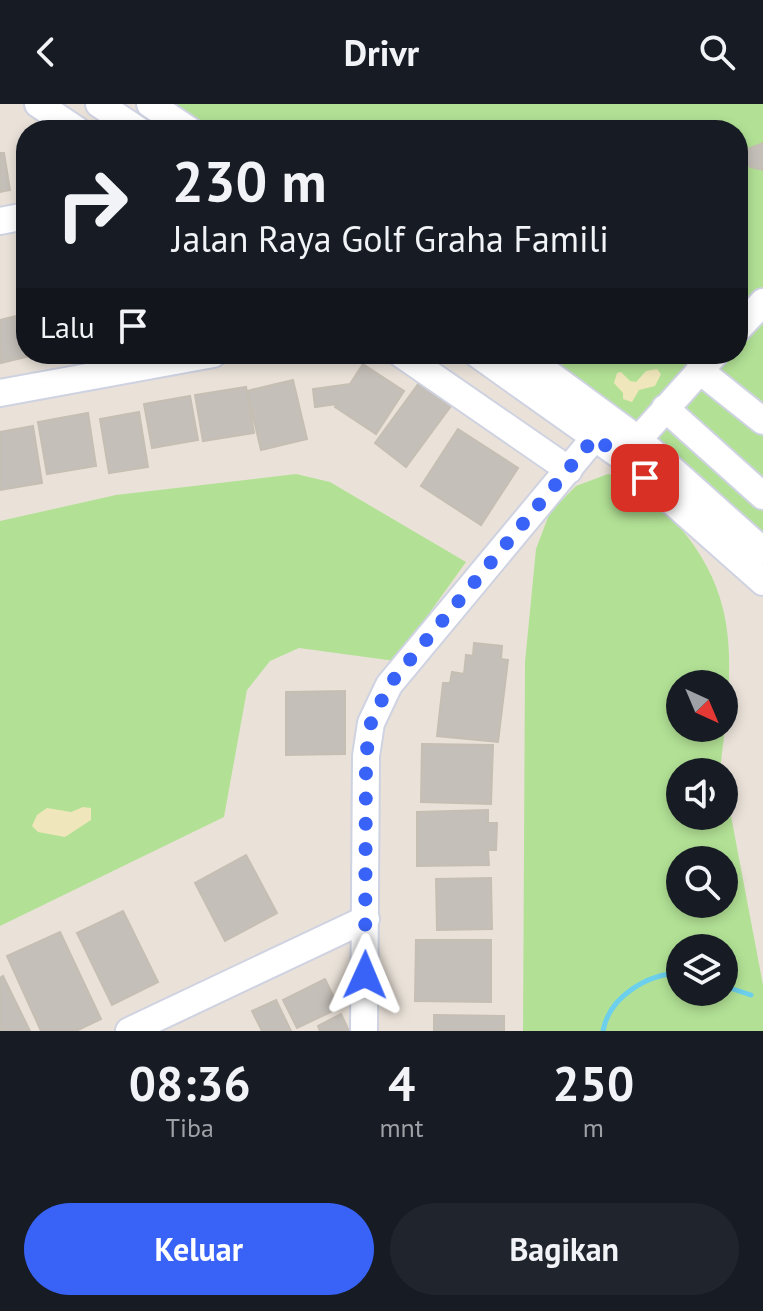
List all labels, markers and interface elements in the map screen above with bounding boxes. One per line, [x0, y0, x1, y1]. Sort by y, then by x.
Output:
text: Drivr [344, 29, 419, 76]
icon: back [24, 30, 68, 74]
icon: search [695, 30, 739, 74]
text: 230 m [172, 145, 327, 217]
icon: right [40, 152, 144, 256]
text: Jalan Raya Golf Graha Famili [172, 215, 609, 262]
icon: arrive [111, 304, 155, 348]
text: Lalu [40, 307, 95, 346]
pin [611, 444, 679, 512]
icon: arrive [623, 456, 667, 500]
north arrow [666, 670, 738, 742]
map controls [666, 670, 738, 1006]
button: sound [666, 758, 738, 830]
button: search [666, 846, 738, 918]
position arrow [323, 933, 407, 1017]
button: layers [666, 934, 738, 1006]
text: 08:36 [129, 1052, 251, 1114]
text: 4 [388, 1052, 415, 1114]
text: 250 [552, 1052, 634, 1114]
text: Tiba [166, 1111, 214, 1144]
text: mnt [379, 1111, 424, 1144]
text: m [583, 1111, 604, 1144]
button: Keluar [24, 1203, 374, 1295]
button: Bagikan [390, 1203, 739, 1295]

